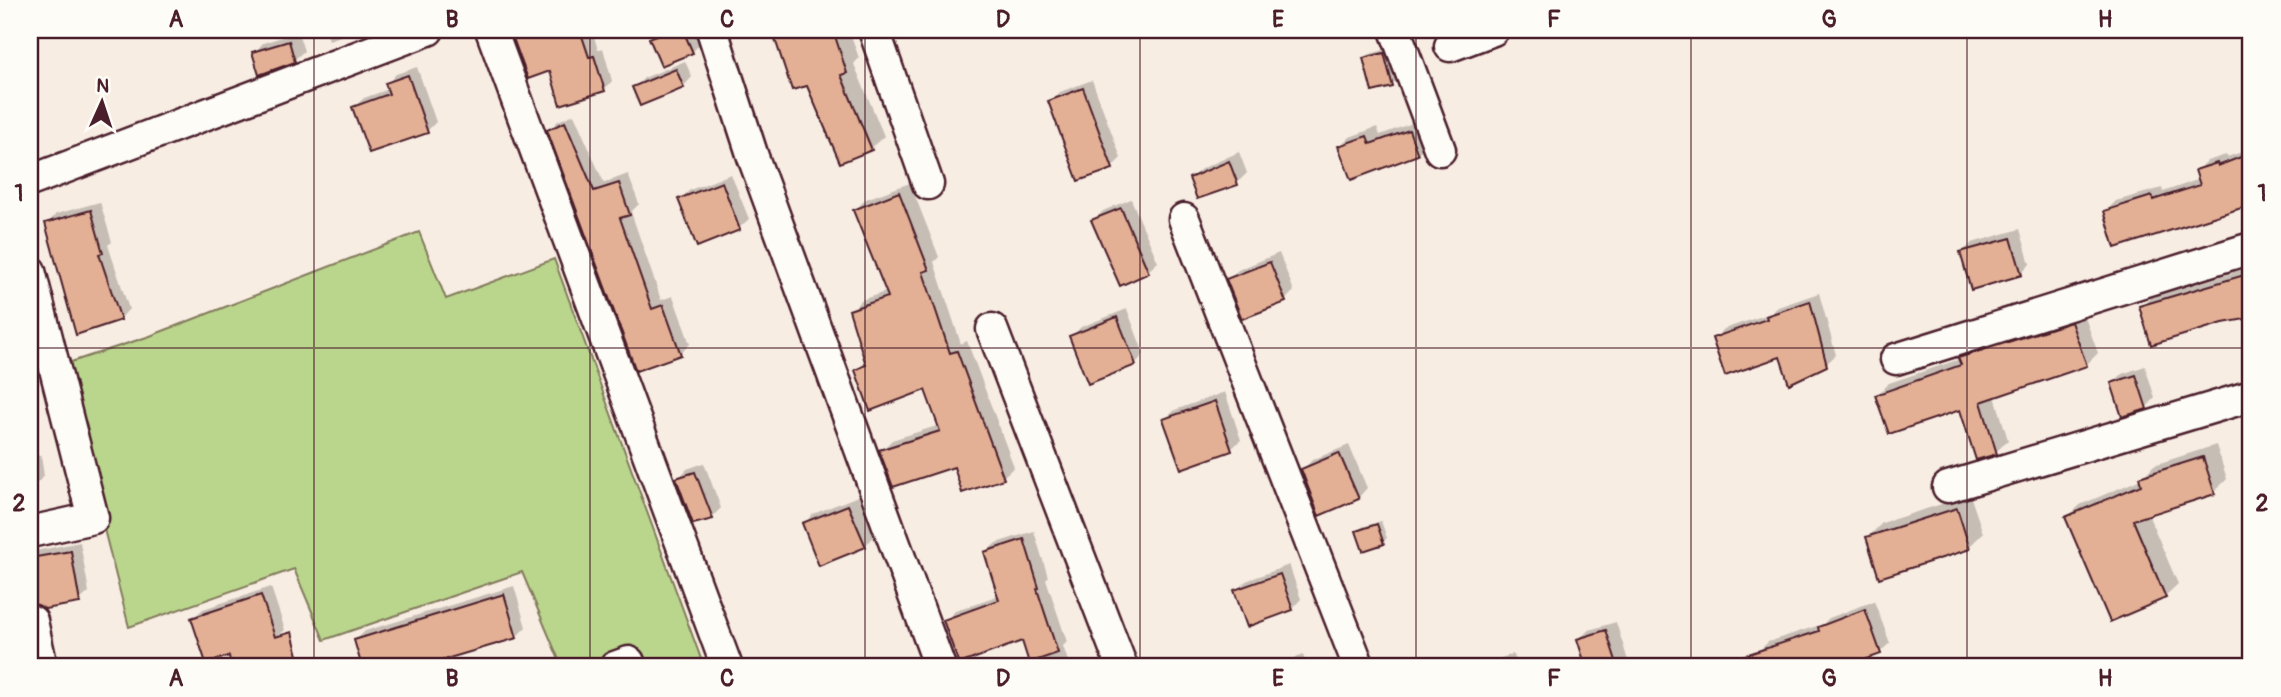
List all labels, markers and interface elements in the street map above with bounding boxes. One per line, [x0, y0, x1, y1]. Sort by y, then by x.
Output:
text: A [169, 5, 184, 34]
text: B [445, 5, 459, 34]
text: C [720, 5, 734, 34]
text: D [996, 5, 1010, 34]
text: E [1272, 5, 1284, 34]
text: F [1547, 5, 1561, 34]
text: G [1821, 5, 1837, 34]
text: H [2098, 5, 2112, 34]
north arrow [66, 66, 136, 136]
text: N [96, 74, 110, 98]
text: 1 [15, 179, 24, 208]
text: 1 [2258, 179, 2267, 208]
text: 2 [13, 489, 26, 518]
text: 2 [2256, 489, 2269, 518]
text: A [169, 664, 184, 693]
text: B [445, 664, 459, 693]
text: C [720, 664, 734, 693]
text: D [996, 664, 1010, 693]
text: E [1272, 664, 1284, 693]
text: F [1547, 664, 1561, 693]
text: G [1821, 664, 1837, 693]
text: H [2098, 664, 2112, 693]

